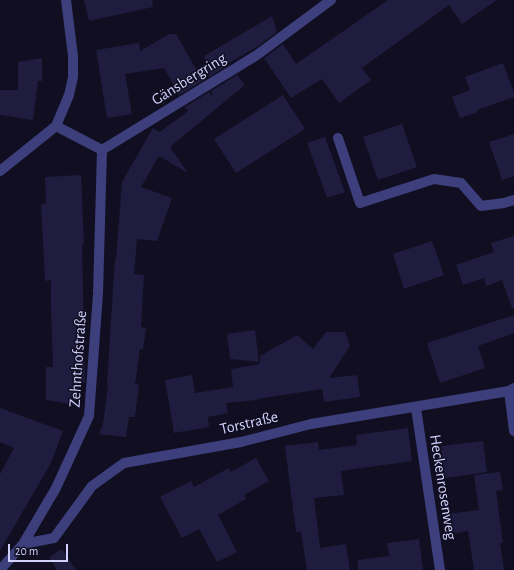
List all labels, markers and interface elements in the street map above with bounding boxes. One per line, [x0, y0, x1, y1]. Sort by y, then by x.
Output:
street label: Gänsbergring [148, 48, 230, 110]
street label: Zehnthofstraße [65, 310, 91, 408]
street label: Torstraße [218, 407, 280, 439]
street label: Heckenrosenweg [425, 433, 461, 541]
scale bar [10, 536, 70, 562]
text: 20 m [15, 545, 38, 557]

